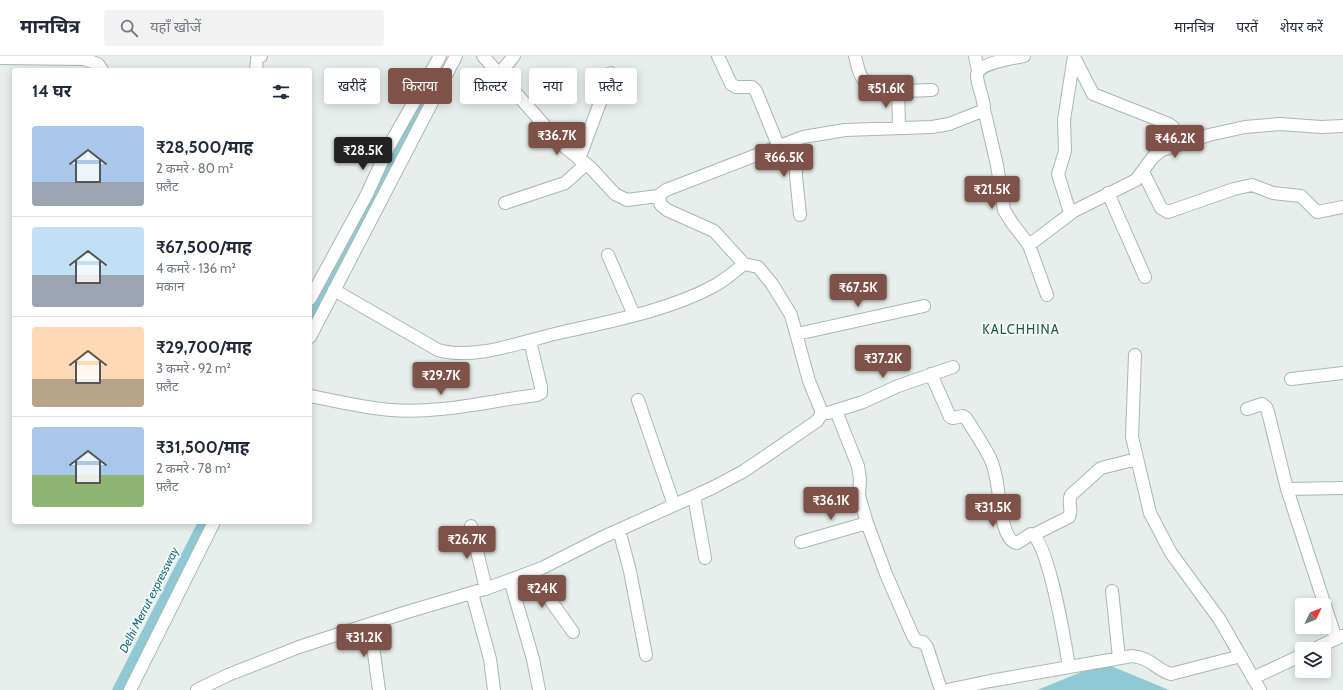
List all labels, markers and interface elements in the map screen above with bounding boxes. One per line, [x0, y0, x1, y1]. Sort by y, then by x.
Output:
search box [104, 10, 384, 46]
text: मानचित्र [20, 15, 80, 38]
icon: search [118, 17, 140, 39]
text: यहाँ खोजें [150, 18, 201, 36]
text: मानचित्र [1174, 18, 1214, 36]
text: परतें [1236, 18, 1258, 36]
text: शेयर करें [1280, 18, 1323, 36]
chip: खरीदें [324, 68, 380, 104]
chip: किराया [388, 68, 452, 104]
chip: फ़िल्टर [460, 68, 521, 104]
chip: नया [529, 68, 577, 104]
chip: फ़्लैट [585, 68, 637, 104]
pin: ₹51.6K [853, 75, 919, 109]
text: ₹51.6K [867, 80, 905, 96]
text: 14 घर [32, 81, 71, 101]
icon: filters [270, 81, 292, 103]
pin: ₹36.7K [524, 122, 590, 156]
pin: ₹46.2K [1142, 125, 1208, 159]
text: ₹36.7K [537, 127, 577, 143]
text: ₹46.2K [1155, 130, 1195, 146]
text: ₹28,500/माह [156, 137, 253, 157]
pin: ₹28.5K [330, 137, 396, 171]
icon: home [64, 142, 112, 190]
text: ₹28.5K [343, 142, 383, 158]
pin: ₹66.5K [751, 144, 817, 178]
text: ₹66.5K [764, 149, 804, 165]
text: 2 कमरे · 80 m² [156, 160, 233, 176]
pin: ₹21.5K [959, 176, 1025, 210]
text: फ़्लैट [156, 178, 179, 194]
text: ₹21.5K [974, 181, 1010, 197]
text: ₹67,500/माह [156, 237, 252, 257]
icon: home [64, 243, 112, 291]
text: 4 कमरे · 136 m² [156, 260, 236, 276]
pin: ₹67.5K [825, 274, 891, 308]
text: मकान [156, 278, 184, 294]
text: ₹67.5K [839, 279, 877, 295]
district label: KALCHHINA [982, 321, 1060, 337]
text: ₹29,700/माह [156, 337, 252, 357]
icon: home [64, 343, 112, 391]
pin: ₹37.2K [850, 345, 916, 379]
text: ₹37.2K [864, 350, 902, 366]
text: 3 कमरे · 92 m² [156, 360, 231, 376]
pin: ₹29.7K [408, 362, 474, 396]
text: ₹29.7K [422, 367, 460, 383]
text: फ़्लैट [156, 378, 179, 394]
text: ₹31,500/माह [156, 437, 249, 457]
icon: home [64, 443, 112, 491]
text: 2 कमरे · 78 m² [156, 460, 231, 476]
text: फ़्लैट [156, 478, 179, 494]
pin: ₹36.1K [798, 487, 864, 521]
text: ₹36.1K [813, 492, 850, 508]
pin: ₹31.5K [960, 494, 1026, 528]
text: ₹31.5K [975, 499, 1011, 515]
pin: ₹26.7K [434, 526, 500, 560]
text: ₹26.7K [448, 531, 486, 547]
water label: Delhi Merrut expressway [115, 544, 182, 655]
pin: ₹24K [518, 575, 566, 609]
text: ₹24K [527, 580, 557, 596]
north arrow [1295, 598, 1331, 634]
map controls [1295, 598, 1331, 678]
pin: ₹31.2K [331, 624, 397, 658]
text: ₹31.2K [346, 629, 382, 645]
button: layers [1295, 642, 1331, 678]

